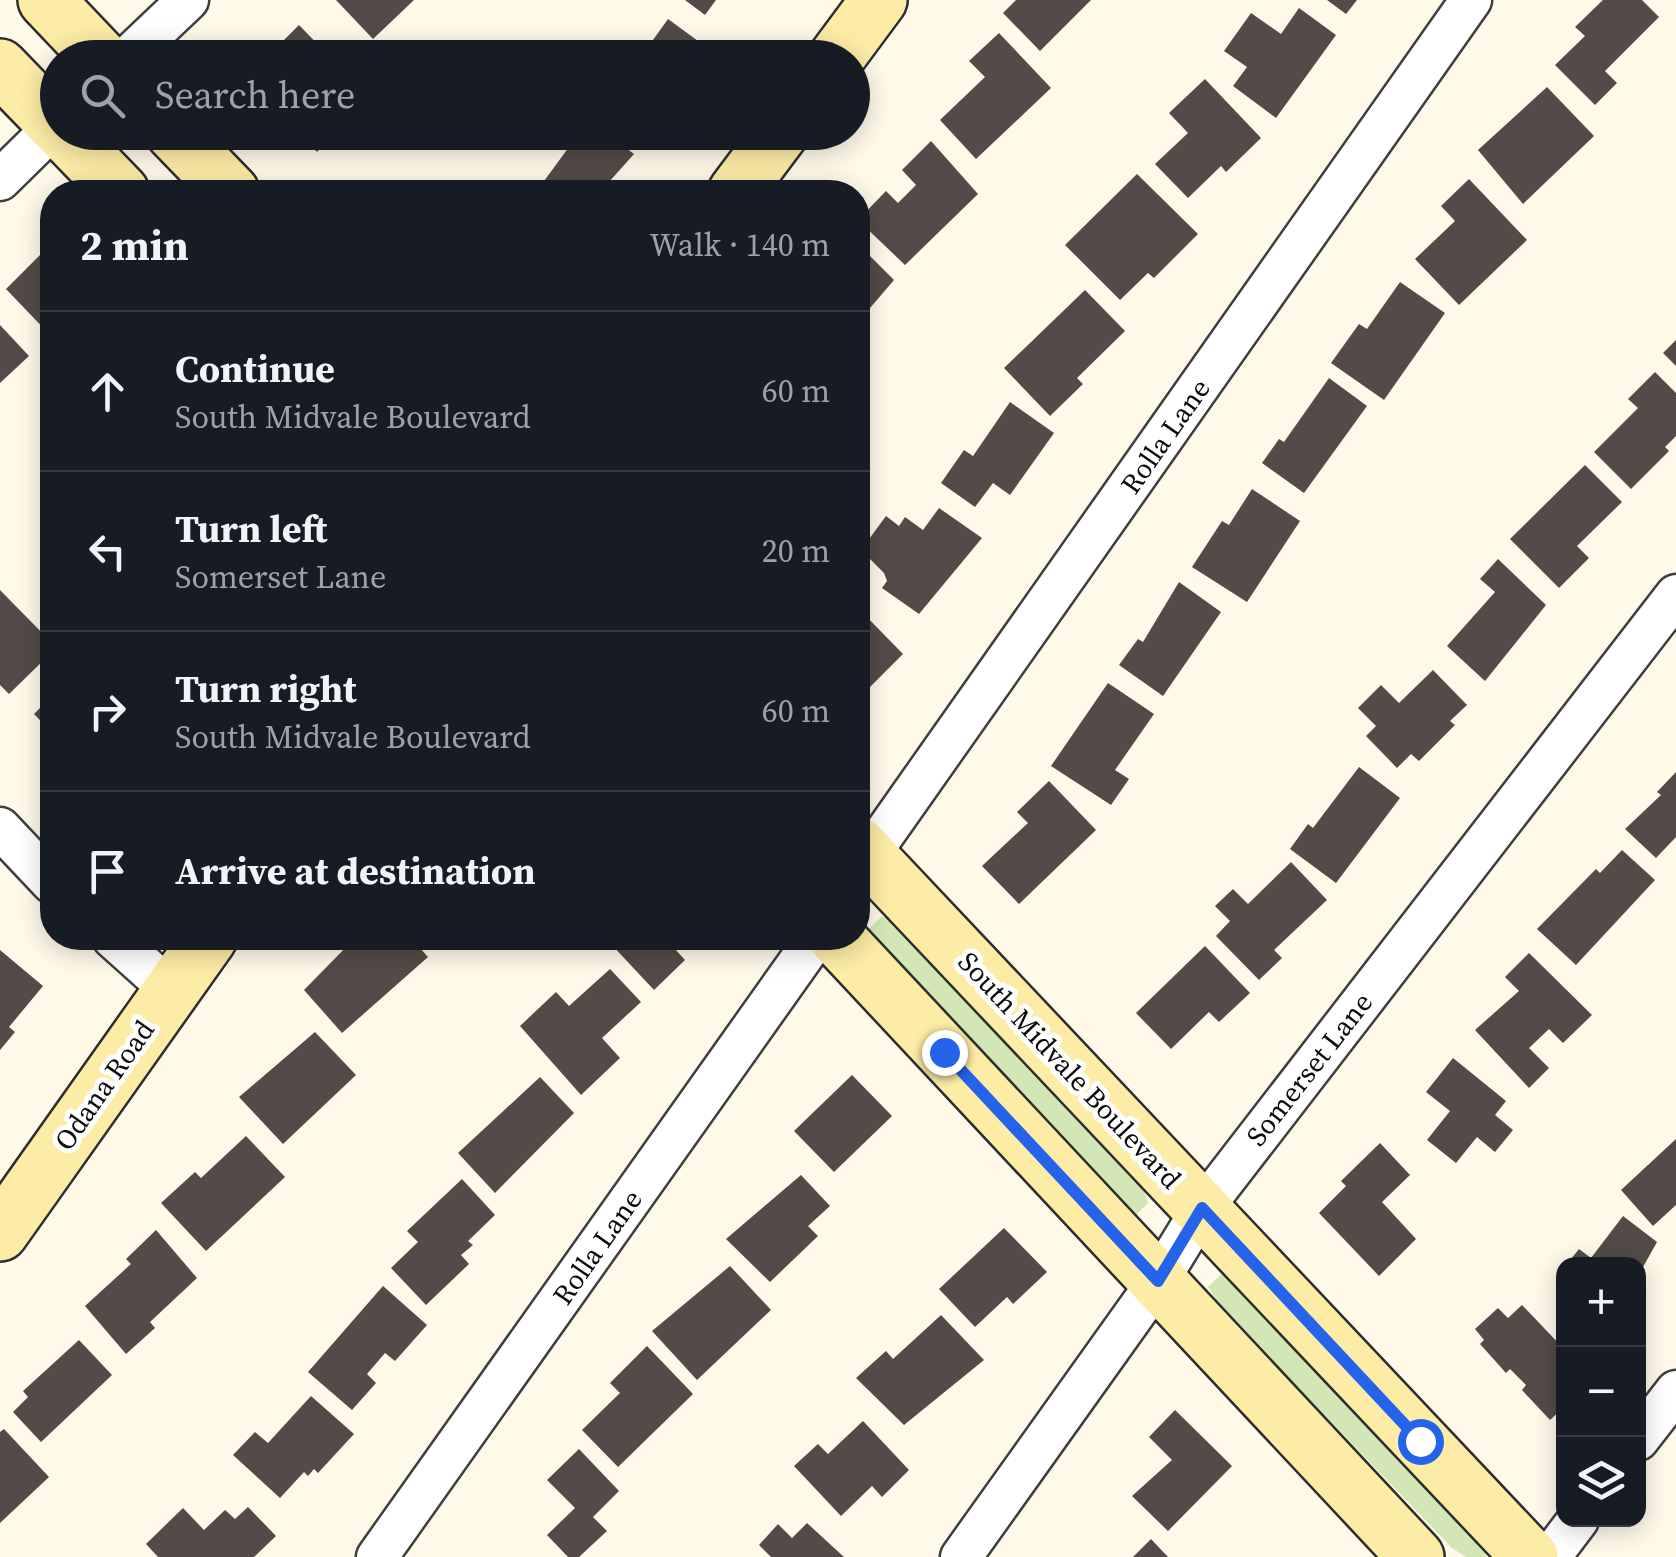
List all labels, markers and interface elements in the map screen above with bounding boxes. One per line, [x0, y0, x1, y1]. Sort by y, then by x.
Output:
search box [40, 40, 870, 150]
icon: search [75, 68, 130, 123]
text: Search here [155, 69, 355, 121]
text: 2 min [80, 216, 189, 274]
text: Walk · 140 m [649, 223, 830, 267]
text: Continue [175, 343, 335, 395]
icon: ahead [80, 364, 135, 419]
text: 60 m [762, 369, 830, 413]
street label: Rolla Lane [1111, 371, 1219, 501]
text: South Midvale Boulevard [175, 395, 531, 439]
text: Turn left [175, 503, 327, 555]
icon: left [80, 524, 135, 579]
text: 20 m [762, 529, 830, 573]
text: Somerset Lane [175, 555, 386, 599]
text: Turn right [175, 663, 357, 715]
icon: right [80, 684, 135, 739]
text: 60 m [762, 689, 830, 733]
text: South Midvale Boulevard [175, 715, 531, 759]
icon: arrive [80, 844, 135, 899]
text: Arrive at destination [175, 845, 536, 897]
street label: South Midvale Boulevard [950, 943, 1190, 1197]
street label: Somerset Lane [1237, 984, 1381, 1154]
street label: Odana Road [45, 1012, 163, 1158]
route end [922, 1030, 968, 1076]
street label: Rolla Lane [543, 1182, 651, 1312]
map controls [1556, 1257, 1646, 1527]
button: + [1556, 1257, 1646, 1347]
button: − [1556, 1347, 1646, 1437]
route start [1398, 1419, 1444, 1465]
button: layers [1556, 1437, 1646, 1527]

